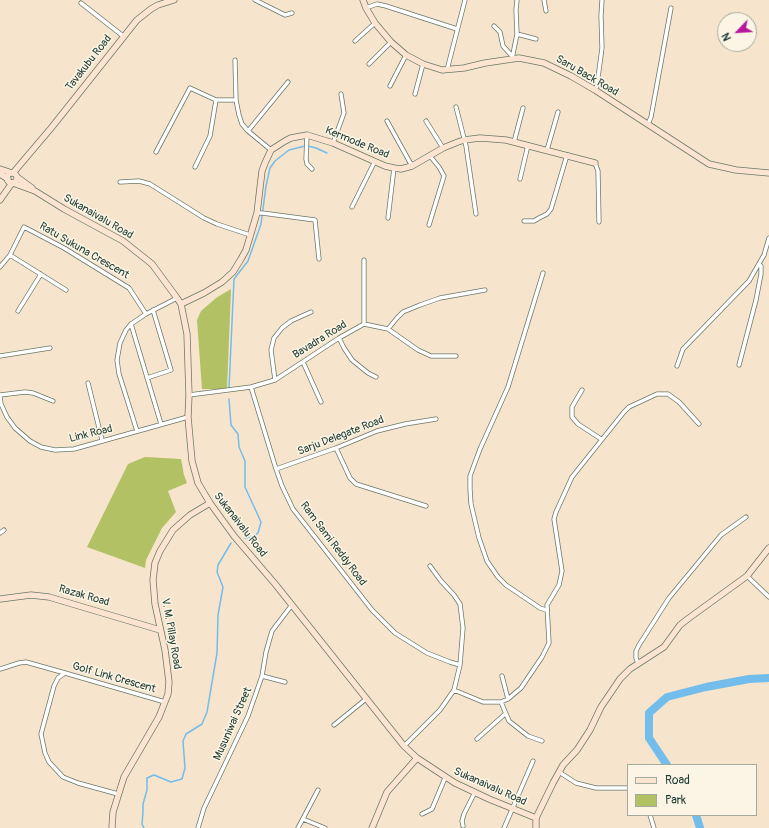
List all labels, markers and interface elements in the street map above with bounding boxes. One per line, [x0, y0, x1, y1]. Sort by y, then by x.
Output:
north arrow [717, 12, 757, 52]
text: N [719, 31, 734, 43]
street label: Tavakubu Road [63, 33, 115, 93]
street label: Saru Back Road [553, 53, 621, 99]
street label: Kermode Road [323, 124, 391, 162]
street label: Sukanaivalu Road [61, 192, 135, 242]
street label: Ratu Sukuna Crescent [37, 220, 131, 282]
street label: Bavadra Road [291, 318, 349, 362]
street label: Sarju Delegate Road [296, 413, 386, 459]
street label: Link Road [68, 422, 114, 446]
street label: Sukanaivalu Road [211, 490, 269, 560]
street label: Ram Sami Reddy Road [297, 499, 369, 589]
street label: Razak Road [57, 582, 111, 610]
street label: V. M. Pillay Road [158, 598, 184, 670]
street label: Golf Link Crescent [71, 660, 157, 696]
street label: Musuniwai Street [211, 685, 255, 763]
legend [627, 764, 757, 816]
street label: Sukanaivalu Road [452, 765, 528, 809]
text: Road [665, 773, 690, 788]
text: Park [665, 793, 686, 808]

